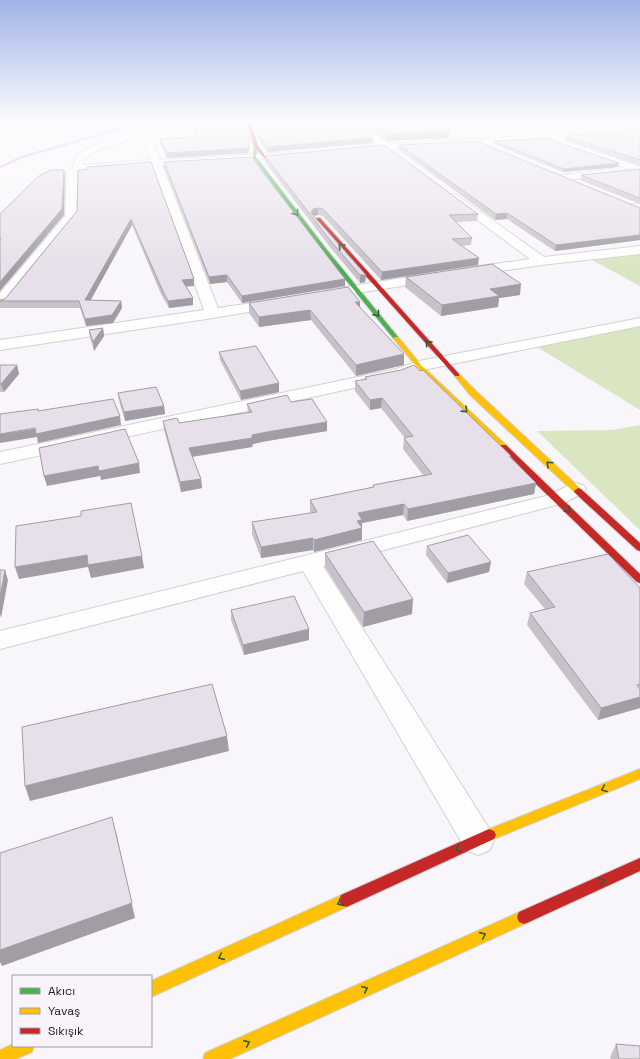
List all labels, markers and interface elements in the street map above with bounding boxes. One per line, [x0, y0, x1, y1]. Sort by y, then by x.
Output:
one-way arrow [291, 208, 298, 215]
one-way arrow [339, 243, 346, 251]
one-way arrow [372, 310, 379, 317]
one-way arrow [425, 340, 432, 348]
one-way arrow [460, 405, 468, 412]
one-way arrow [547, 462, 554, 469]
one-way arrow [563, 505, 571, 513]
one-way arrow [600, 784, 608, 792]
one-way arrow [455, 845, 462, 853]
one-way arrow [598, 878, 605, 886]
one-way arrow [336, 898, 344, 906]
one-way arrow [479, 932, 487, 940]
one-way arrow [218, 952, 226, 960]
legend [12, 975, 152, 1047]
text: Akıcı [48, 983, 75, 999]
one-way arrow [361, 986, 368, 994]
text: Yavaş [48, 1003, 80, 1019]
text: Sıkışık [48, 1023, 84, 1039]
one-way arrow [242, 1040, 250, 1048]

